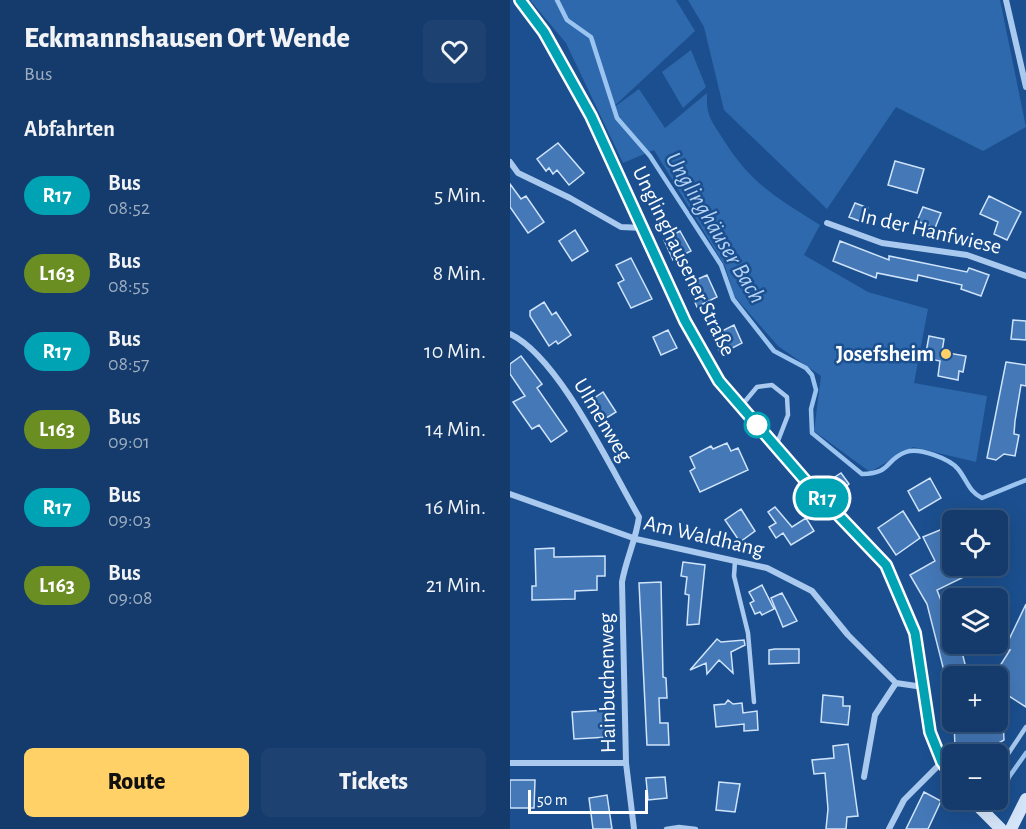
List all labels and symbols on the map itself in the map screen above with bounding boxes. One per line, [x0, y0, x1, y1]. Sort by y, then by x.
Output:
water label: Unglinghäuser Bach [661, 148, 769, 308]
street label: Unglinghausener Straße [628, 163, 740, 359]
street label: In der Hanfwiese [858, 204, 1004, 258]
place label: Josefsheim [836, 343, 934, 365]
marker: Josefsheim [939, 347, 953, 361]
street label: Ulmenweg [570, 374, 637, 466]
unlabelled marker [744, 412, 770, 438]
line badge: R17 [788, 478, 856, 518]
street label: Am Waldhang [642, 511, 766, 561]
street label: Hainbuchenweg [595, 612, 619, 753]
scale bar [528, 787, 648, 814]

